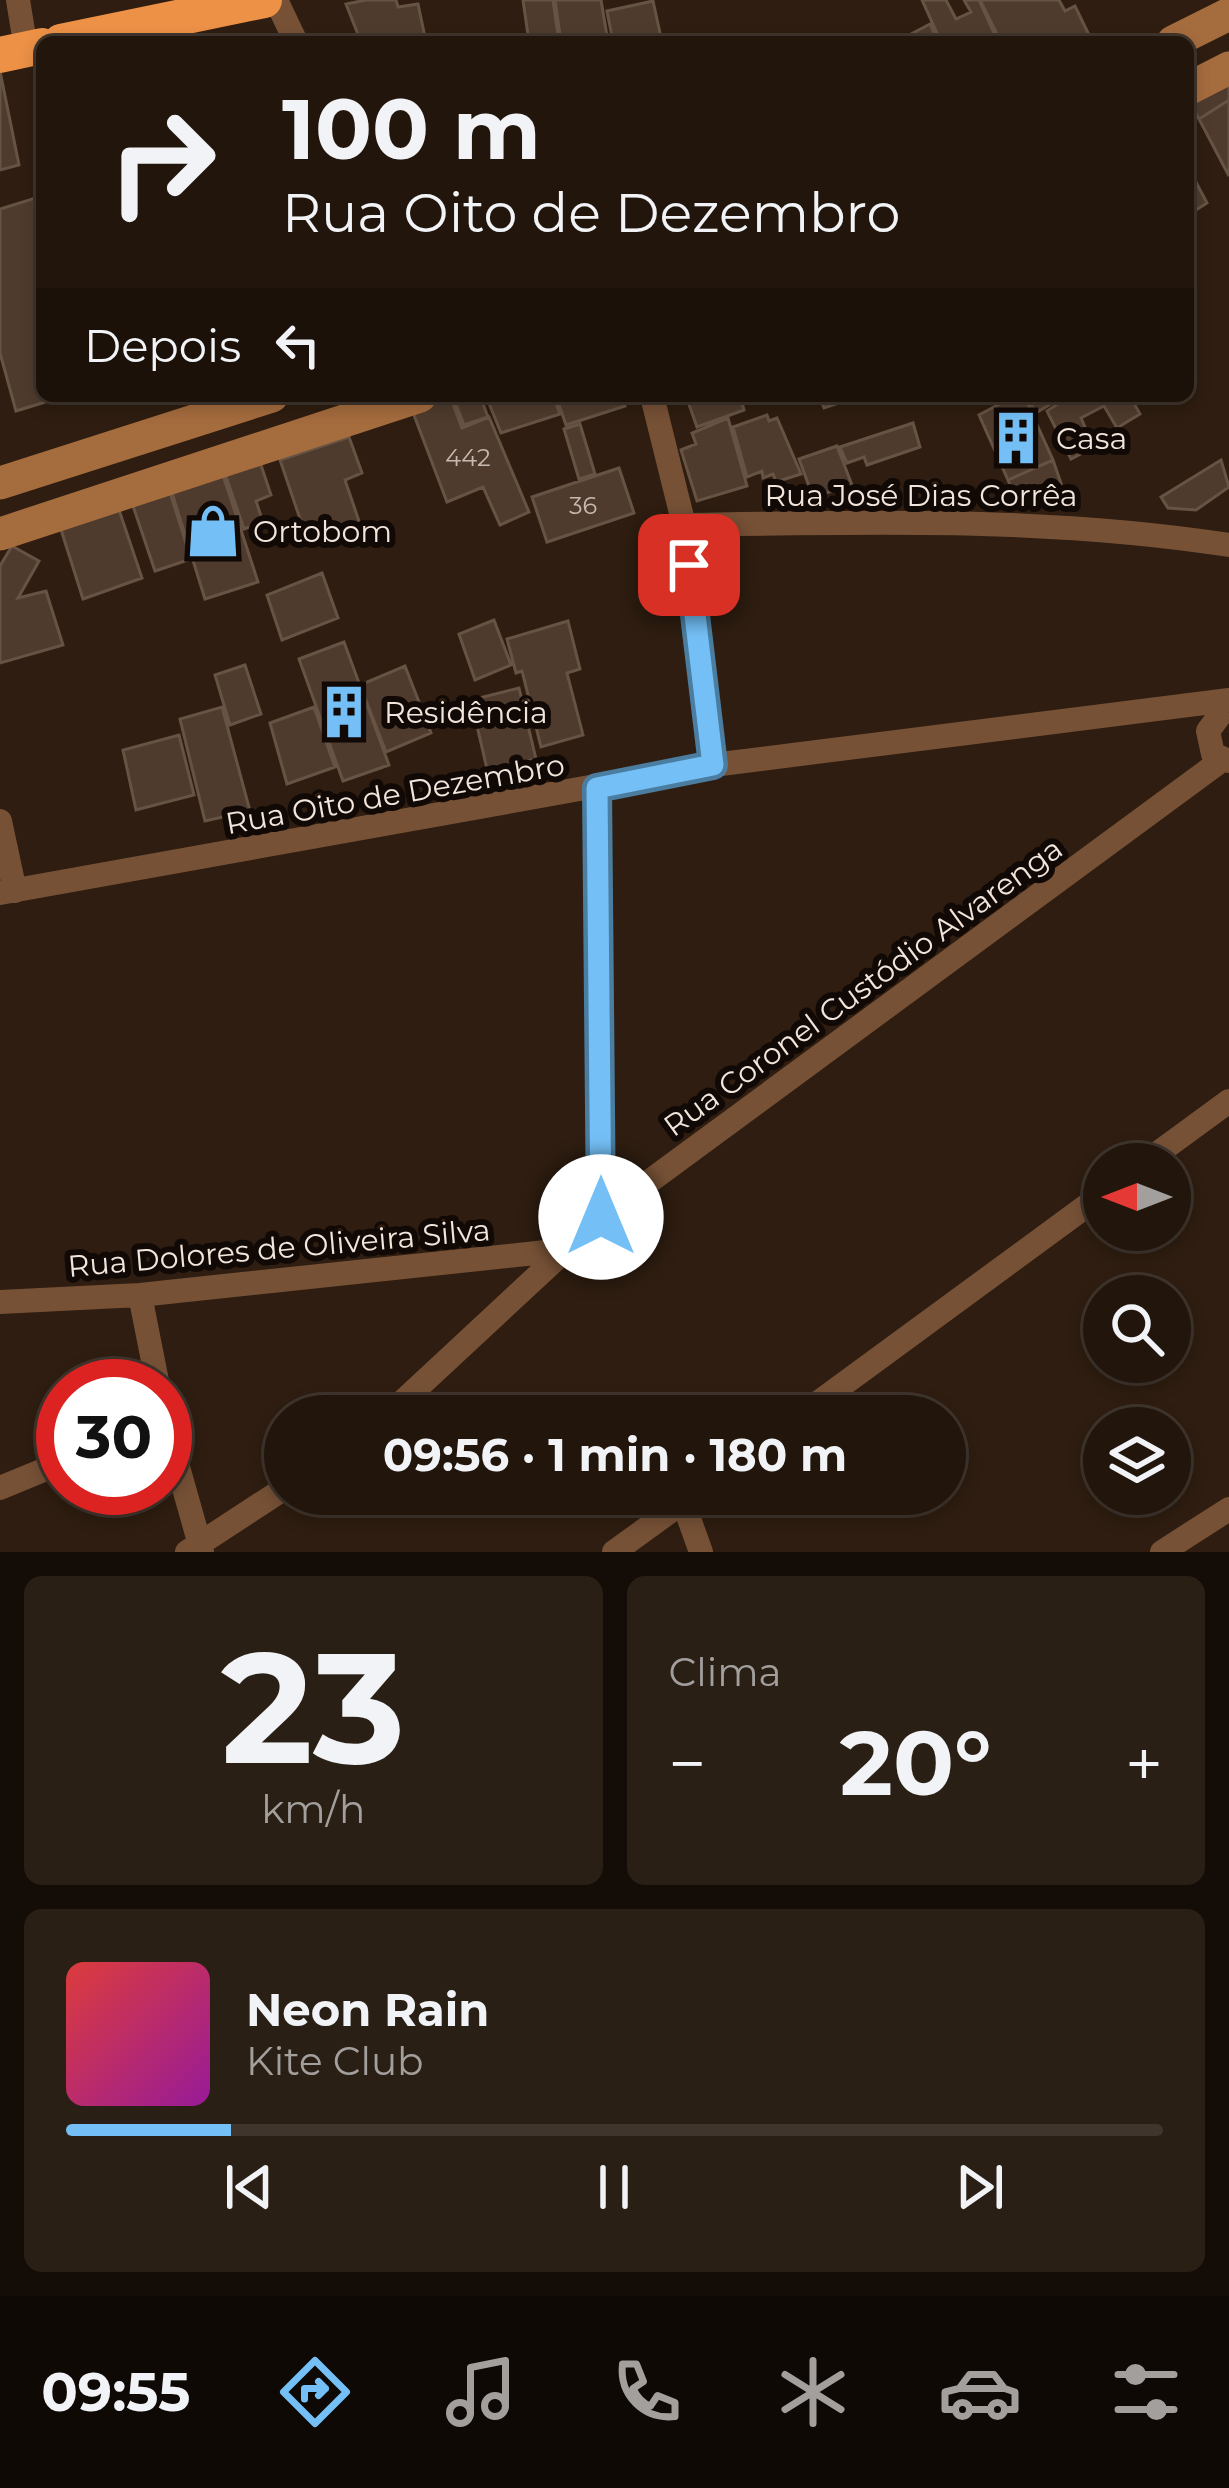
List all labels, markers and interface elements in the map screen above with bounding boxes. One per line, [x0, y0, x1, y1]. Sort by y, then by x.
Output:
text: 100 m [282, 78, 541, 180]
icon: right [84, 84, 240, 240]
text: Rua Oito de Dezembro [282, 180, 900, 246]
icon: left [265, 312, 331, 378]
text: Depois [84, 318, 241, 373]
building icon: Casa [987, 409, 1045, 467]
place label: Casa [1056, 420, 1127, 457]
house number: 442 [445, 443, 491, 472]
street label: Rua José Dias Corrêa [764, 477, 1078, 514]
house number: 36 [569, 491, 597, 520]
shop icon: Ortobom [184, 502, 242, 560]
place label: Ortobom [253, 513, 392, 550]
pin [638, 514, 740, 616]
icon: arrive [656, 532, 722, 598]
building icon: Residência [315, 683, 373, 741]
place label: Residência [384, 694, 548, 731]
street label: Rua Oito de Dezembro [223, 746, 567, 842]
street label: Rua Coronel Custódio Alvarenga [656, 830, 1070, 1144]
north arrow [1083, 1143, 1191, 1251]
map controls [1083, 1143, 1191, 1515]
position arrow [538, 1154, 664, 1280]
street label: Rua Dolores de Oliveira Silva [66, 1211, 492, 1285]
button: search [1083, 1275, 1191, 1383]
speed limit sign: 30 [36, 1359, 192, 1515]
button: layers [1083, 1407, 1191, 1515]
text: 09:56 · 1 min · 180 m [383, 1427, 847, 1482]
text: 23 [221, 1612, 405, 1802]
text: Clima [669, 1648, 782, 1696]
text: 20° [840, 1708, 992, 1818]
text: − [669, 1723, 706, 1804]
text: + [1125, 1723, 1163, 1804]
text: km/h [261, 1785, 365, 1833]
text: Neon Rain [246, 1982, 489, 2037]
text: Kite Club [246, 2037, 424, 2085]
icon: previous [216, 2154, 282, 2220]
icon: pause [581, 2154, 647, 2220]
icon: next [947, 2154, 1013, 2220]
icon: directions [273, 2350, 357, 2434]
icon: music [439, 2350, 523, 2434]
icon: phone [605, 2350, 689, 2434]
icon: climate [771, 2350, 855, 2434]
icon: car [938, 2350, 1022, 2434]
icon: filters [1104, 2350, 1188, 2434]
text: 09:55 [41, 2359, 190, 2425]

